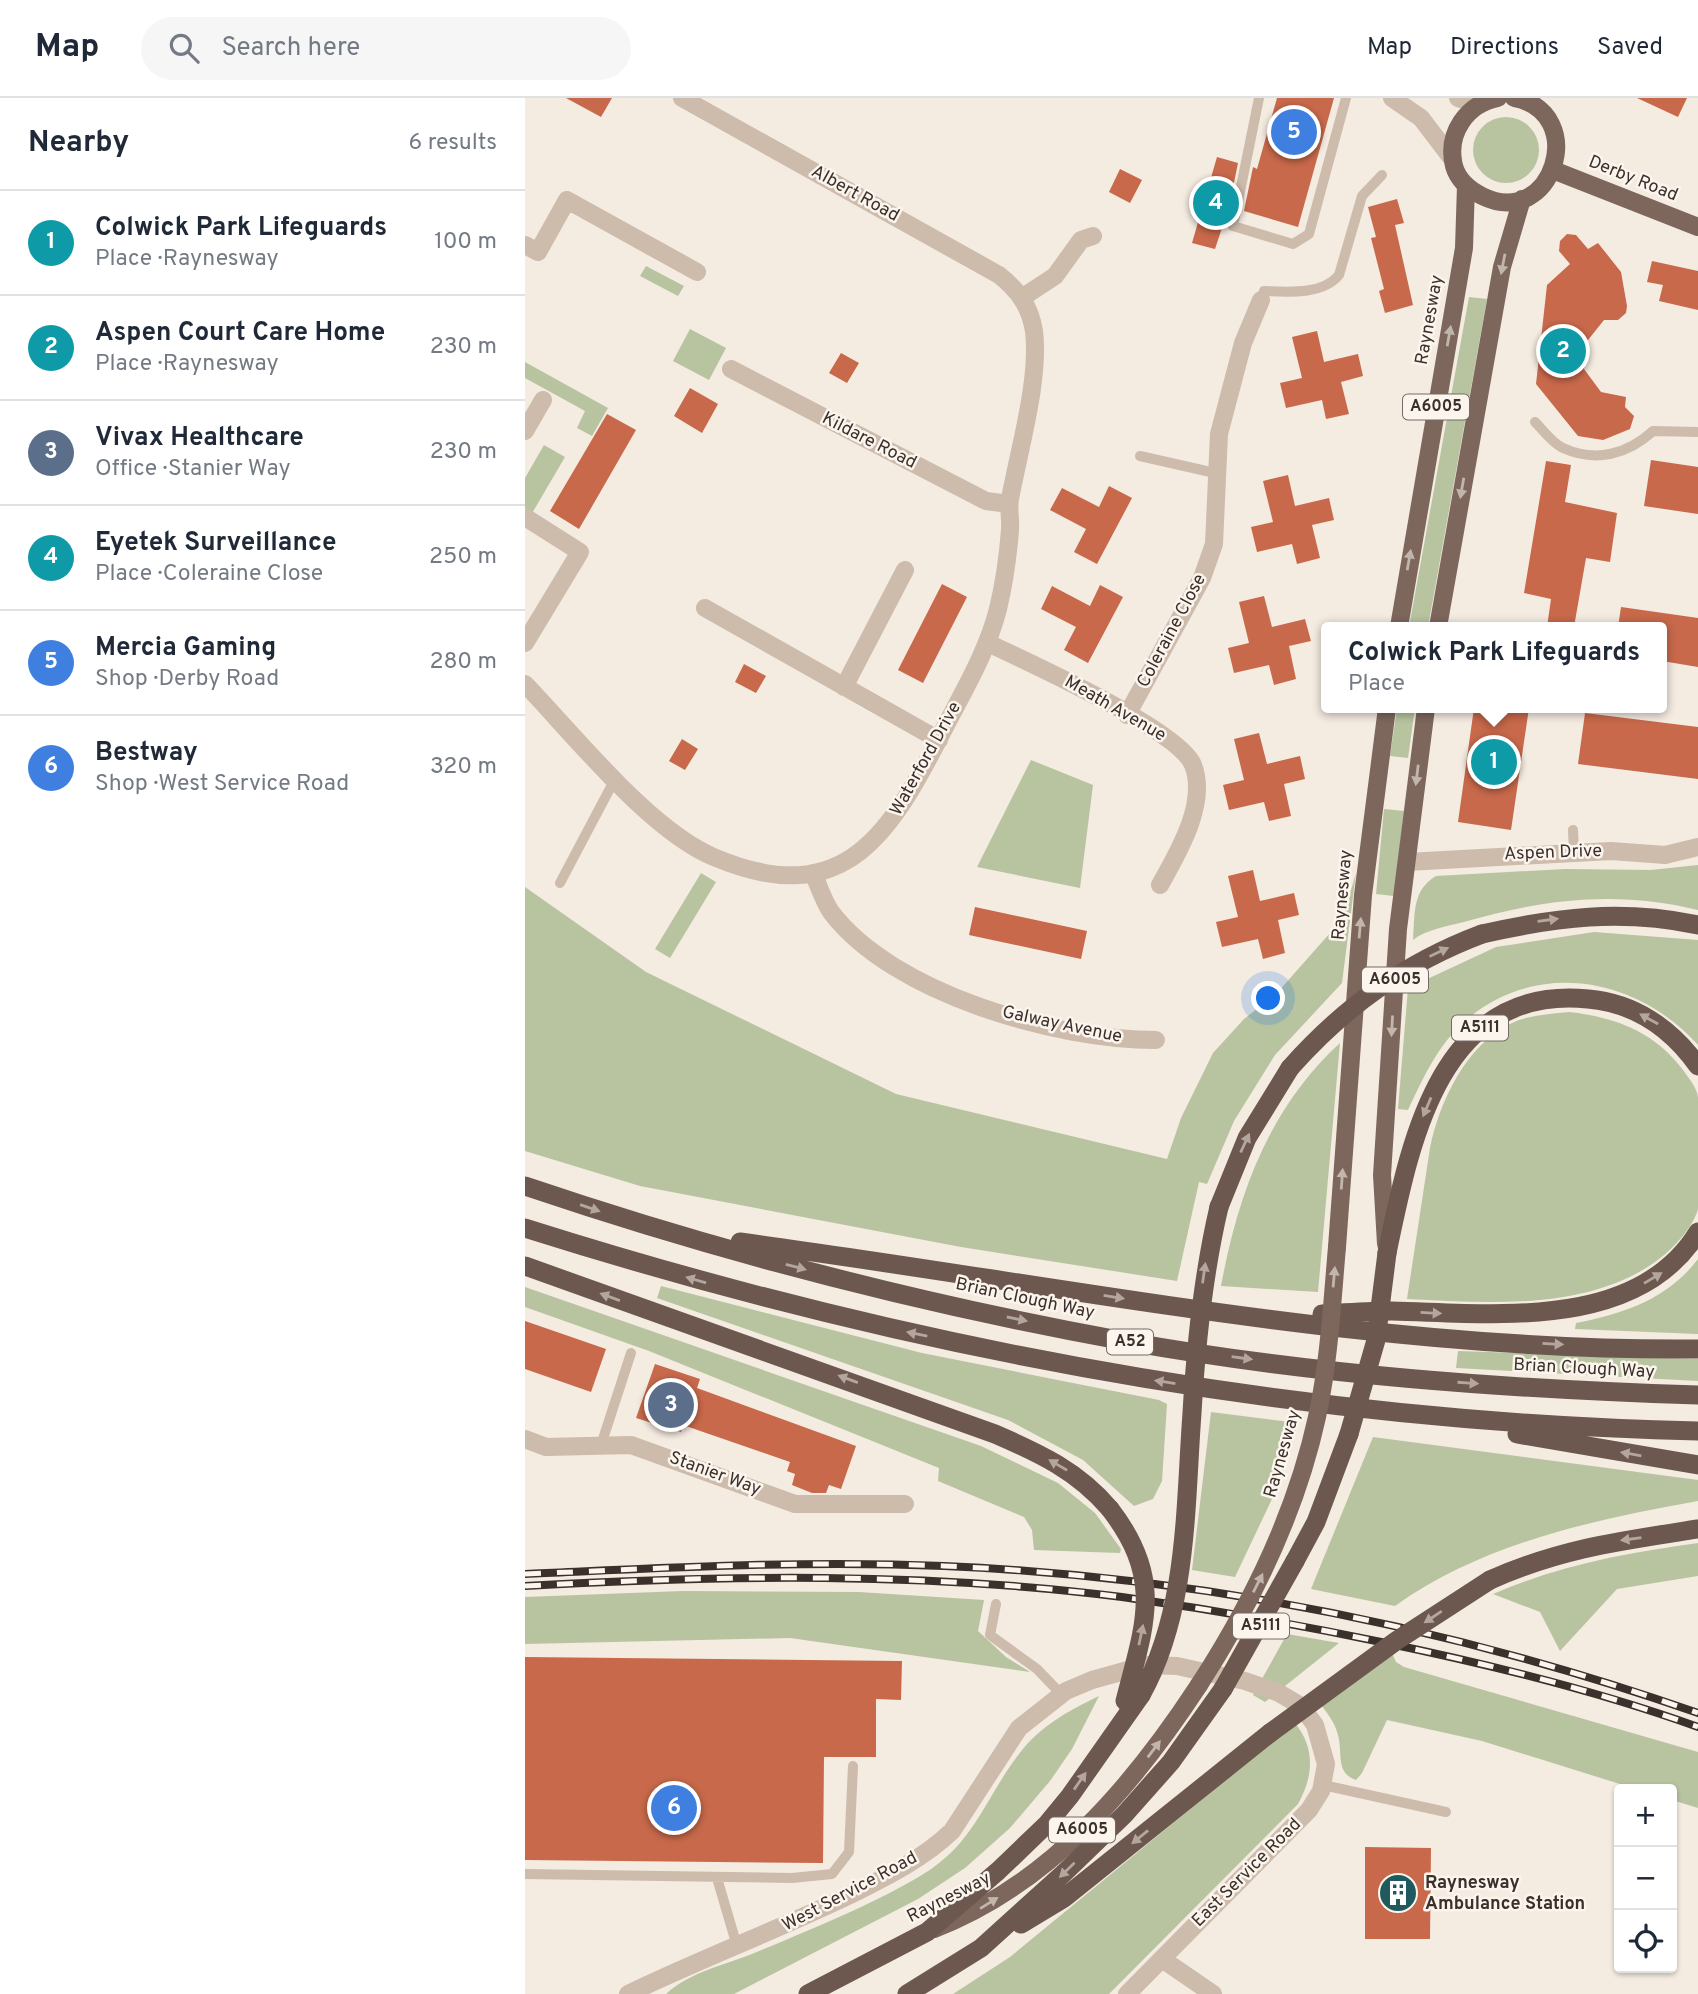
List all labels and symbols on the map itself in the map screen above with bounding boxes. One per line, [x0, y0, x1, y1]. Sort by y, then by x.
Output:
pin: 5 [1271, 106, 1317, 158]
street label: Derby Road [1585, 151, 1681, 207]
street label: Albert Road [807, 160, 903, 228]
pin: 4 [1193, 177, 1239, 229]
one-way arrow [1497, 253, 1508, 275]
street label: Raynesway [1411, 273, 1449, 367]
one-way arrow [1443, 325, 1454, 347]
pin: 2 [1540, 325, 1586, 377]
road number: A6005 [1403, 394, 1469, 420]
street label: Kildare Road [818, 407, 920, 475]
one-way arrow [1457, 477, 1468, 499]
one-way arrow [1404, 549, 1415, 571]
street label: Coleraine Close [1132, 570, 1212, 692]
street label: Meath Avenue [1060, 671, 1170, 747]
street label: Waterford Drive [885, 698, 967, 820]
pin: 1 [1471, 736, 1517, 788]
one-way arrow [1412, 765, 1423, 787]
street label: Aspen Drive [1504, 840, 1602, 866]
street label: Raynesway [1328, 849, 1358, 941]
one-way arrow [1537, 914, 1559, 925]
one-way arrow [1355, 917, 1366, 939]
one-way arrow [1429, 946, 1449, 958]
road number: A6005 [1362, 968, 1428, 992]
your location [1251, 981, 1285, 1015]
street label: Galway Avenue [1000, 1001, 1124, 1049]
one-way arrow [1639, 1013, 1659, 1025]
one-way arrow [1387, 1015, 1398, 1037]
road number: A5111 [1452, 1016, 1508, 1040]
one-way arrow [1421, 1097, 1433, 1117]
one-way arrow [1239, 1133, 1250, 1154]
one-way arrow [1337, 1168, 1348, 1190]
one-way arrow [579, 1203, 600, 1214]
one-way arrow [785, 1262, 807, 1273]
one-way arrow [1199, 1262, 1210, 1284]
one-way arrow [1329, 1266, 1340, 1288]
one-way arrow [1643, 1271, 1662, 1284]
street label: Brian Clough Way [953, 1273, 1097, 1325]
one-way arrow [685, 1274, 707, 1285]
one-way arrow [599, 1291, 620, 1302]
one-way arrow [1104, 1292, 1126, 1303]
one-way arrow [1421, 1307, 1443, 1318]
one-way arrow [1006, 1314, 1028, 1325]
one-way arrow [906, 1328, 928, 1339]
road number: A52 [1107, 1330, 1153, 1354]
one-way arrow [1542, 1338, 1564, 1349]
one-way arrow [1231, 1353, 1253, 1364]
street label: Brian Clough Way [1513, 1354, 1655, 1384]
one-way arrow [837, 1374, 858, 1385]
one-way arrow [1153, 1376, 1175, 1387]
one-way arrow [1457, 1378, 1479, 1389]
pin: 3 [648, 1379, 694, 1431]
street label: Raynesway [1259, 1407, 1307, 1501]
street label: Stanier Way [666, 1447, 764, 1501]
one-way arrow [1620, 1448, 1642, 1459]
one-way arrow [1049, 1458, 1068, 1471]
one-way arrow [1619, 1533, 1641, 1544]
one-way arrow [1252, 1573, 1263, 1593]
one-way arrow [1424, 1610, 1442, 1624]
road number: A5111 [1233, 1614, 1289, 1638]
one-way arrow [1136, 1624, 1147, 1646]
one-way arrow [1147, 1740, 1161, 1758]
one-way arrow [1073, 1772, 1086, 1791]
pin: 6 [651, 1782, 697, 1834]
street label: East Service Road [1187, 1813, 1307, 1933]
road number: A6005 [1049, 1818, 1115, 1842]
one-way arrow [1132, 1829, 1149, 1844]
street label: West Service Road [779, 1847, 921, 1937]
one-way arrow [1059, 1862, 1076, 1878]
street label: Raynesway [903, 1867, 995, 1929]
building icon: Raynesway Ambulance Station [1377, 1872, 1419, 1914]
place label: Raynesway Ambulance Station [1425, 1872, 1585, 1916]
one-way arrow [980, 1897, 999, 1910]

